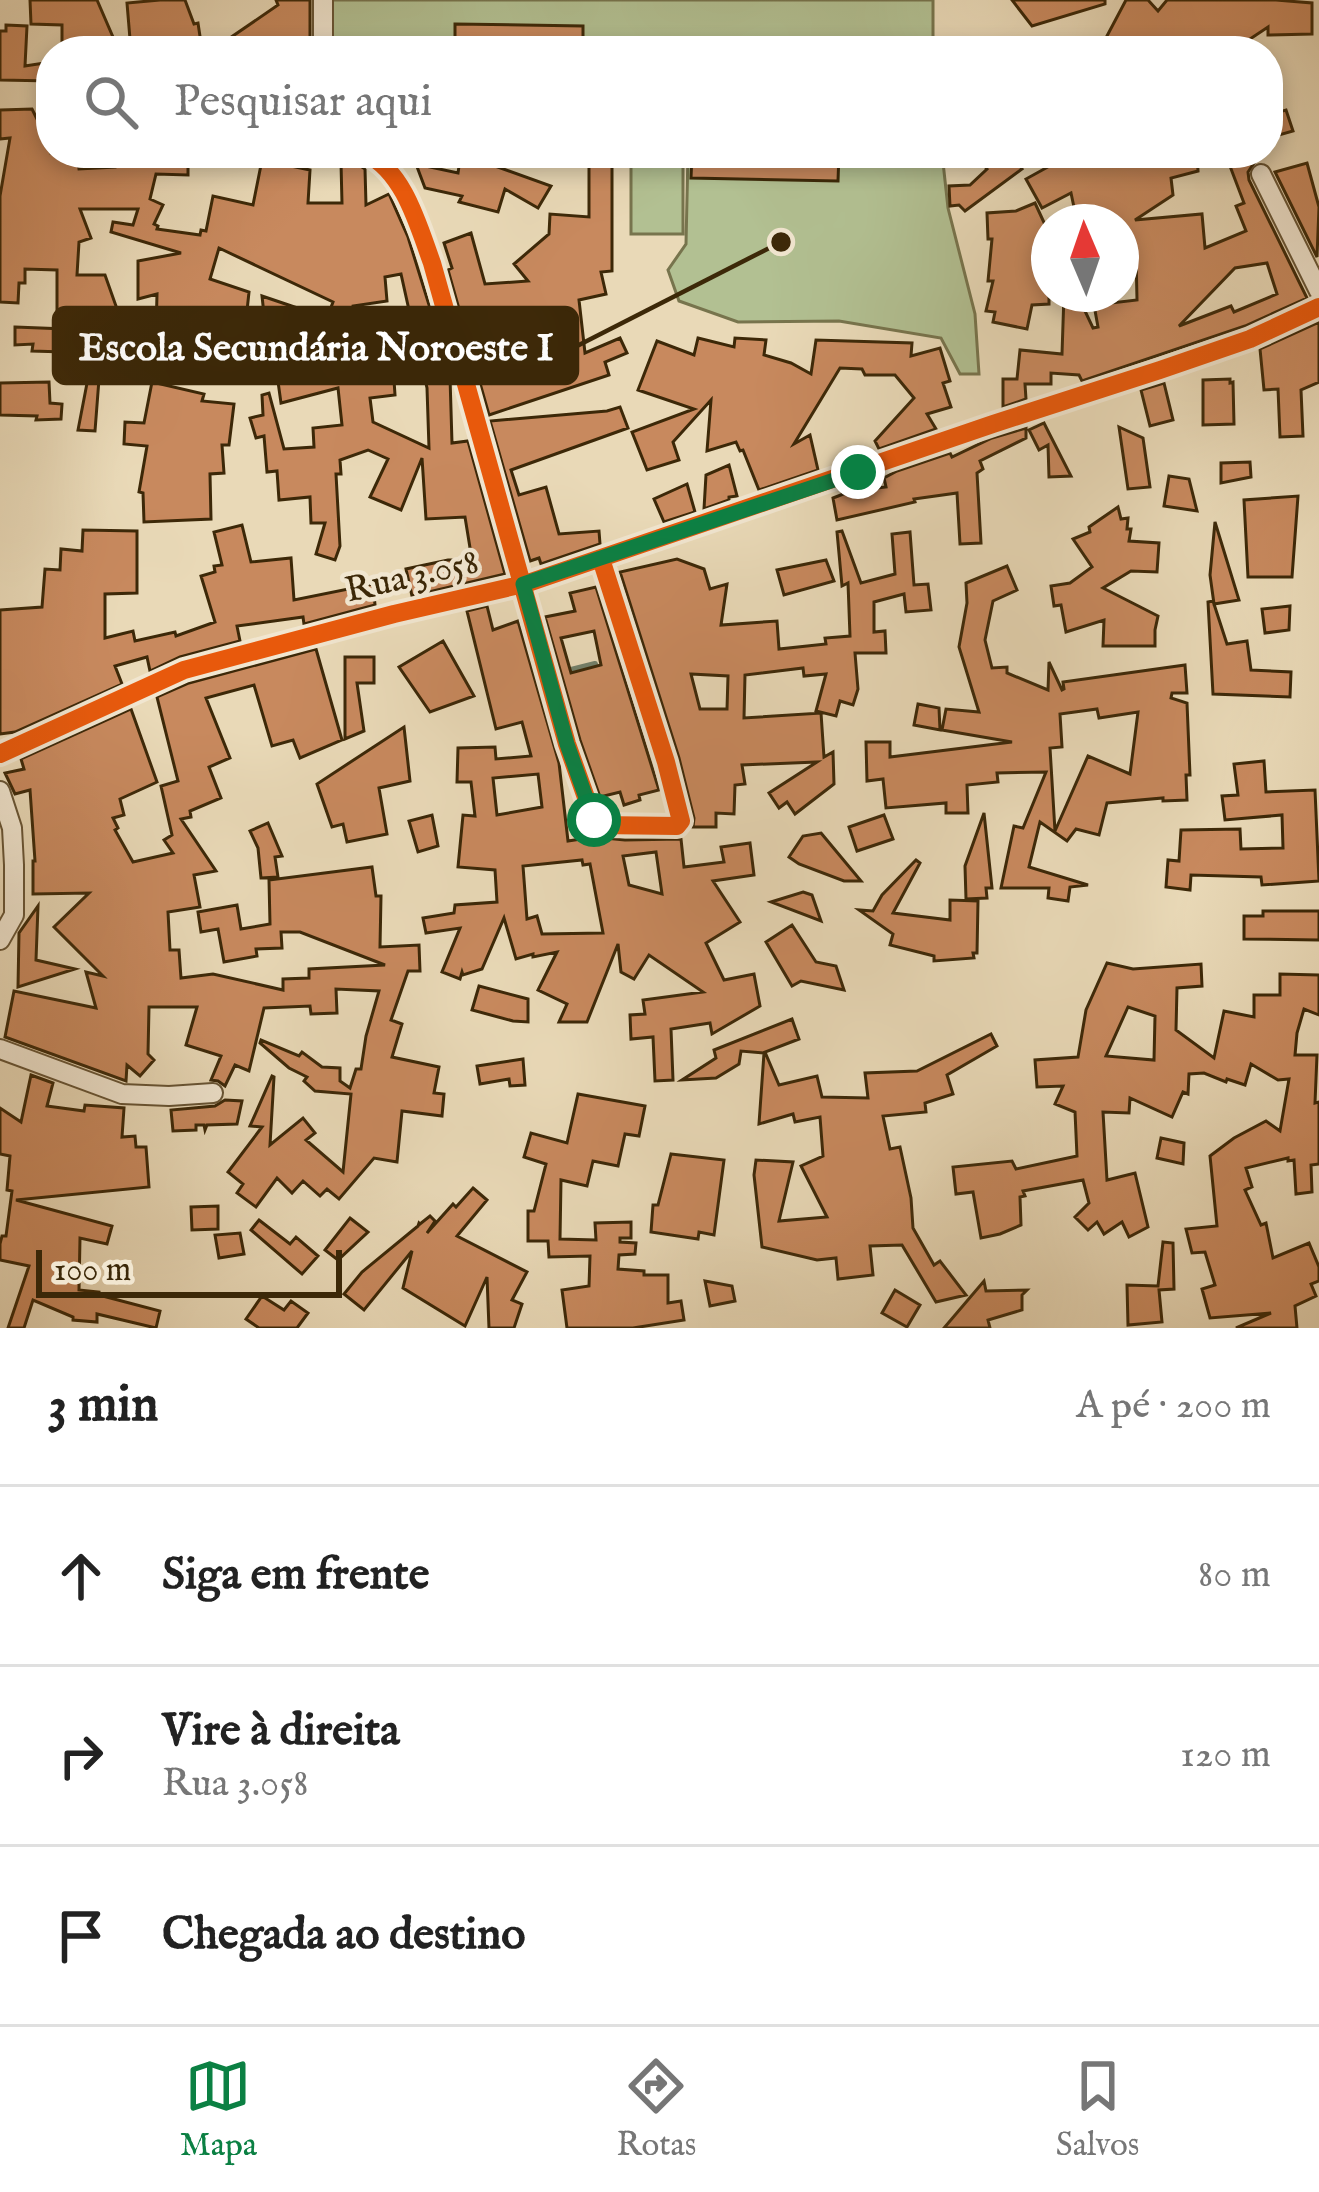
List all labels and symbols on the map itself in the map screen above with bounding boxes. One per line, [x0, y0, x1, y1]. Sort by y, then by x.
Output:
north arrow [1031, 204, 1139, 312]
callout: Escola Secundária Noroeste I [54, 308, 577, 383]
text: Escola Secundária Noroeste I [79, 325, 554, 374]
route end [831, 445, 885, 499]
street label: Rua 3.058 [341, 539, 483, 615]
route start [567, 793, 621, 847]
scale bar [36, 1244, 342, 1297]

